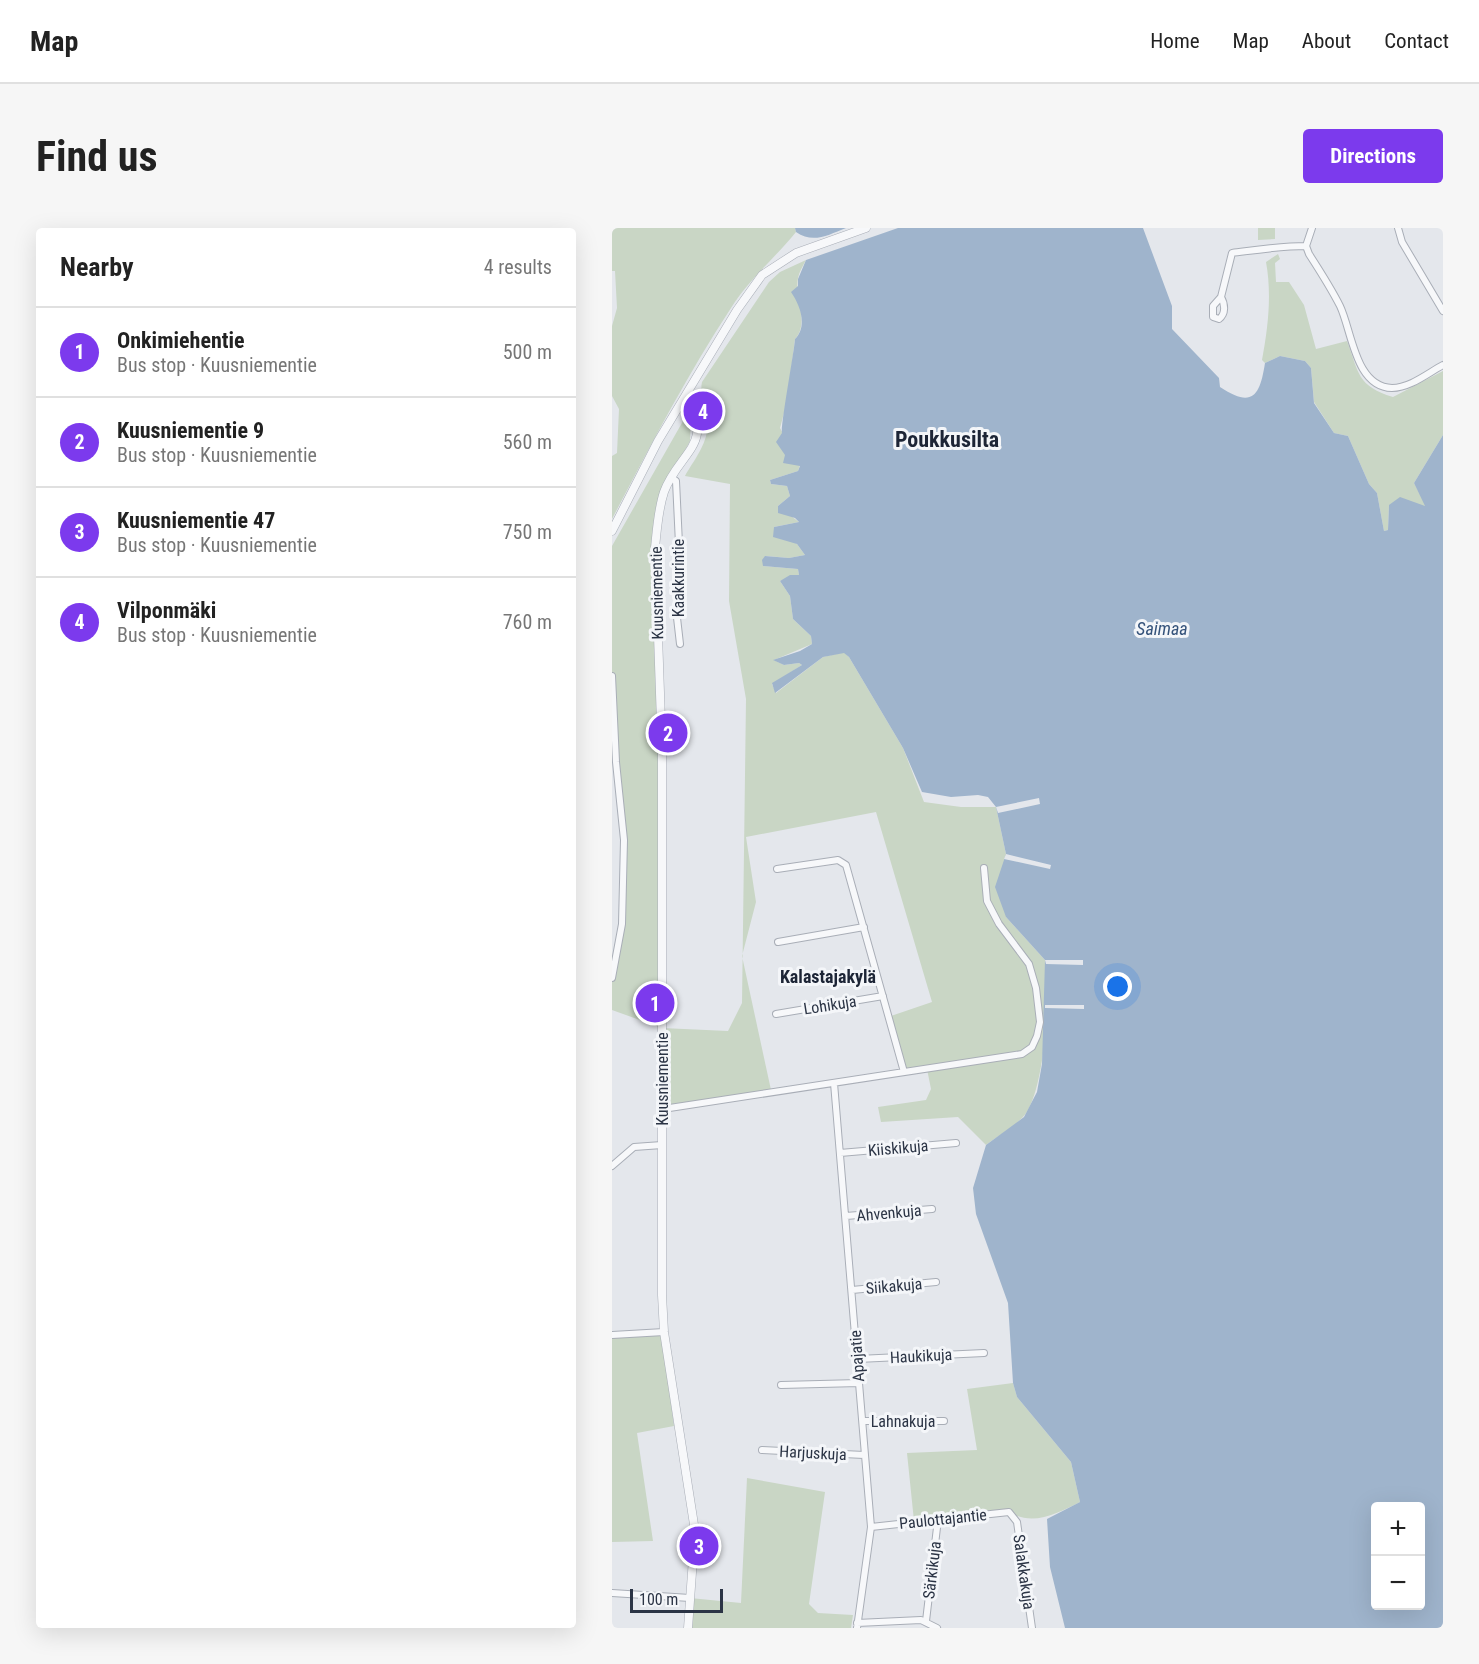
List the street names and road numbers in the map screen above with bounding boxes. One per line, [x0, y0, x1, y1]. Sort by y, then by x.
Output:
street label: Kaakkurintie [669, 539, 688, 617]
street label: Kuusniementie [647, 546, 667, 640]
street label: Lohikuja [802, 991, 858, 1019]
street label: Kuusniementie [653, 1032, 672, 1126]
street label: Kiiskikuja [867, 1136, 929, 1160]
street label: Ahvenkuja [856, 1201, 922, 1225]
street label: Siikakuja [865, 1274, 923, 1298]
street label: Apajatie [846, 1329, 868, 1383]
street label: Haukikuja [889, 1345, 953, 1367]
street label: Lahnakuja [871, 1412, 935, 1431]
street label: Harjuskuja [779, 1442, 847, 1464]
street label: Paulottajantie [898, 1505, 988, 1533]
street label: Salakkakuja [1009, 1533, 1039, 1611]
street label: Särkikuja [919, 1540, 945, 1600]

